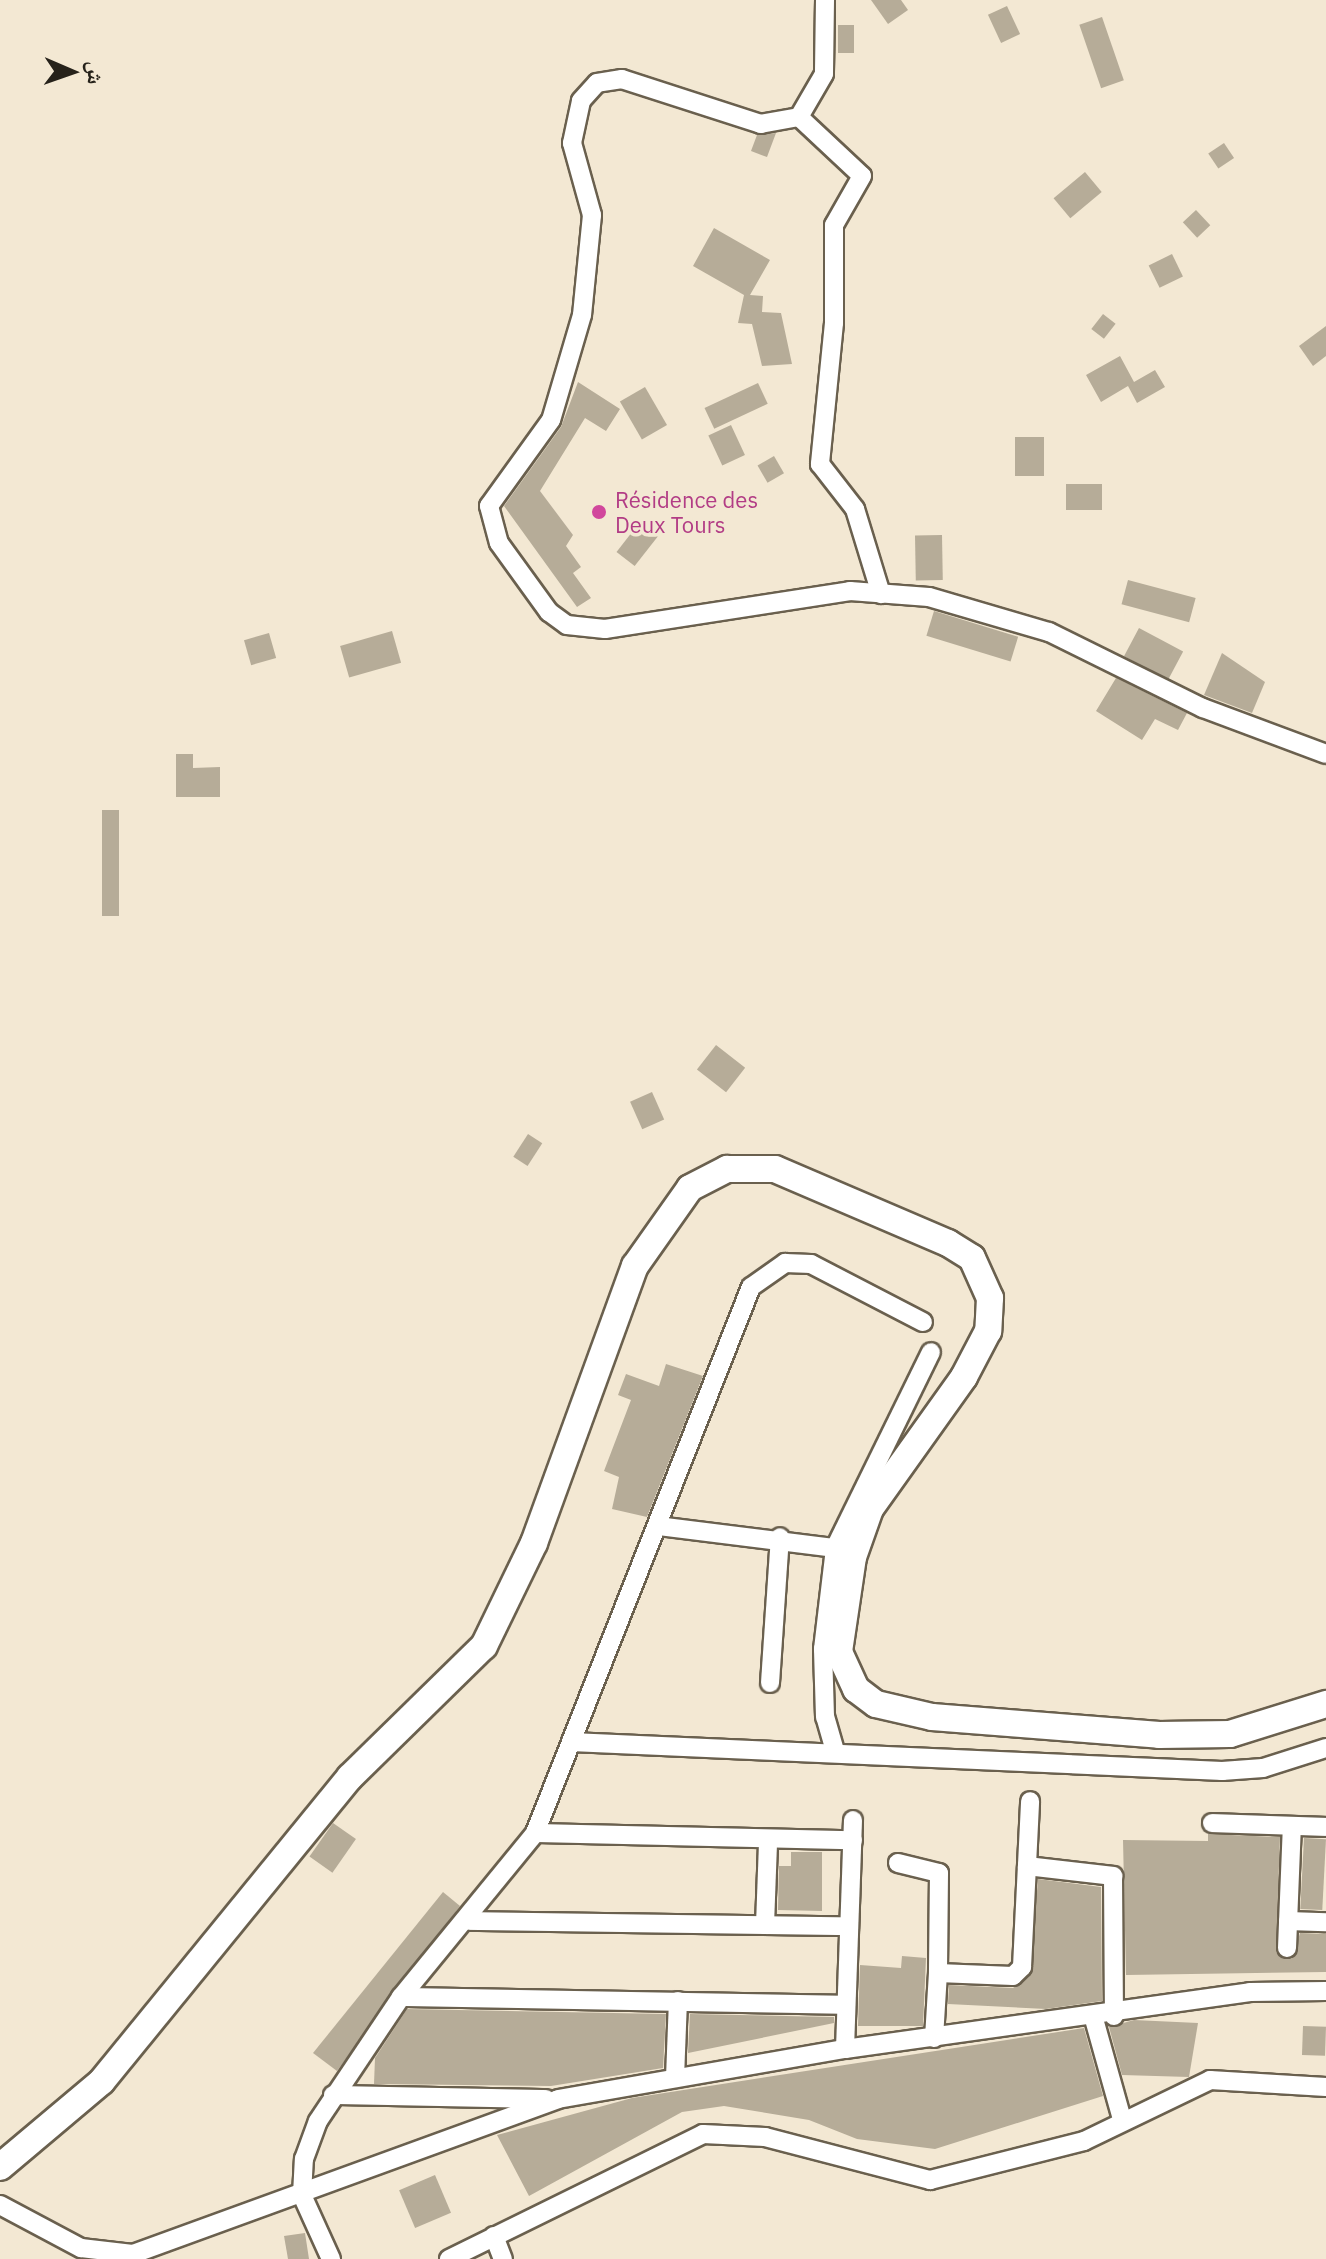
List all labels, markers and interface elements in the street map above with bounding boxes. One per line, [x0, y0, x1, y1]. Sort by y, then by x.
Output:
north arrow [32, 32, 112, 112]
text: ش [82, 61, 111, 85]
place label: Résidence des Deux Tours [615, 486, 758, 538]
marker: Résidence des Deux Tours [590, 503, 608, 521]

